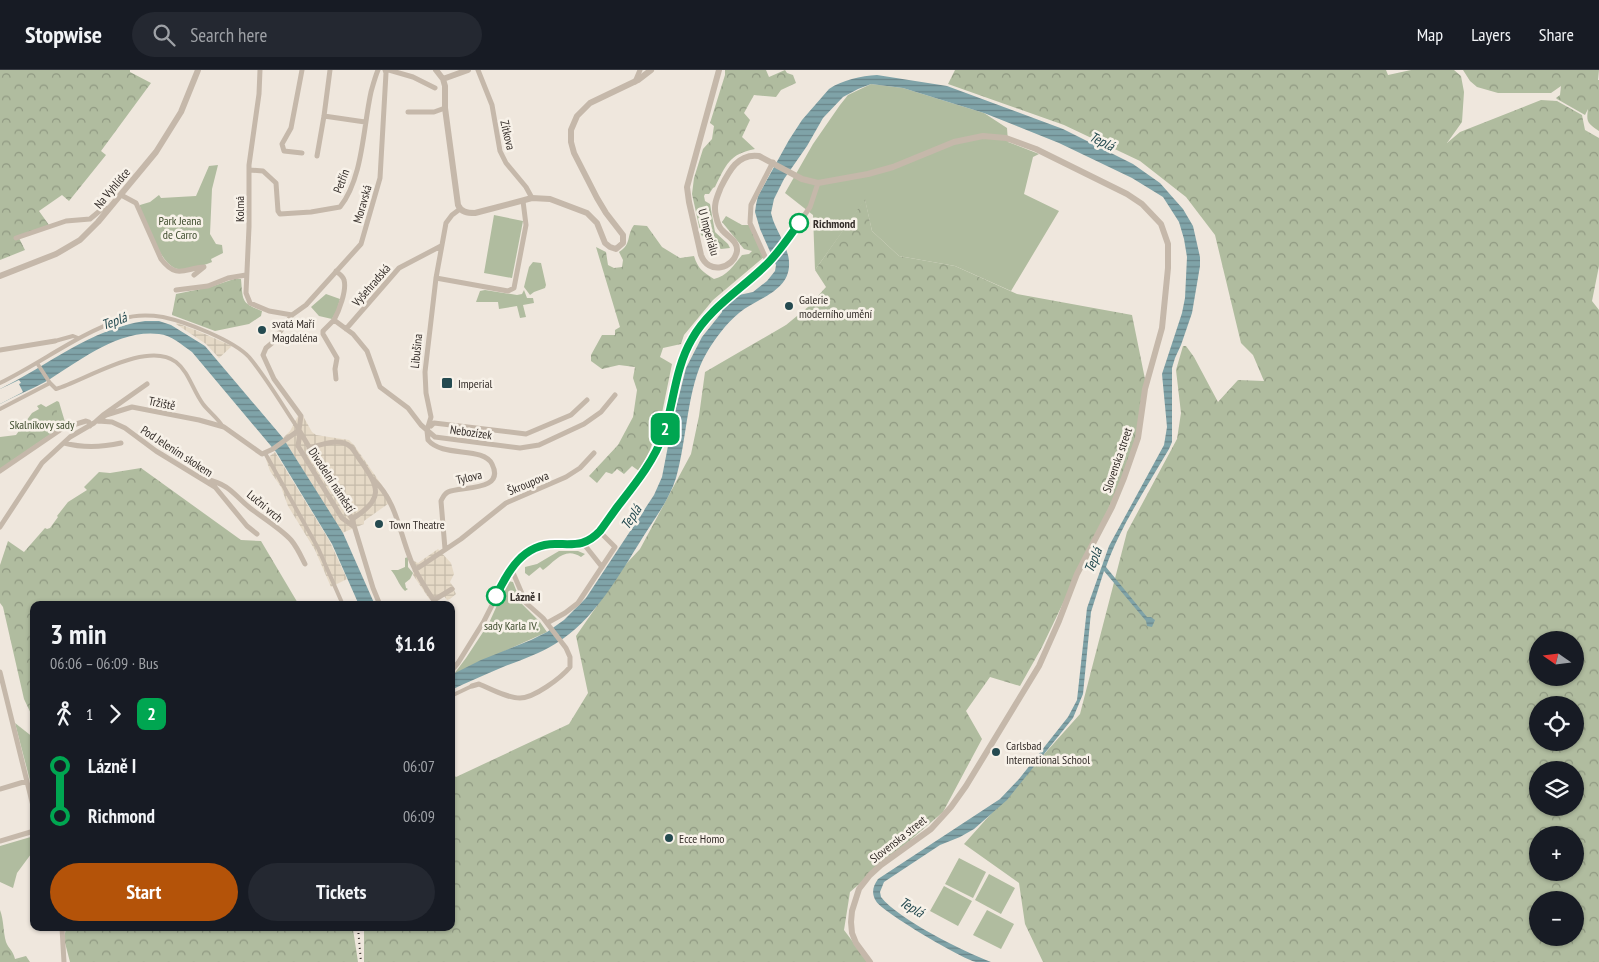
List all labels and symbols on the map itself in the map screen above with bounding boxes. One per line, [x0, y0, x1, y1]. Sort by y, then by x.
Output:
street label: Zítkova [497, 119, 519, 152]
water label: Teplá [1087, 127, 1119, 155]
street label: Na Vyhlídce [91, 165, 133, 211]
street label: Petřín [330, 167, 352, 195]
street label: Moravská [349, 183, 375, 225]
street label: Kolmá [232, 196, 247, 222]
street label: U Imperiálu [695, 207, 723, 257]
park label: Park Jeana de Carro [159, 213, 202, 242]
marker: Richmond [789, 213, 809, 233]
place label: Richmond [813, 216, 855, 231]
street label: Vyšehradská [348, 261, 394, 310]
place label: Galerie moderního umění [799, 292, 873, 321]
marker: Galerie moderního umění [783, 300, 795, 312]
water label: Teplá [99, 308, 130, 334]
place label: svatá Maří Magdaléna [272, 316, 318, 345]
marker: svatá Maří Magdaléna [256, 324, 268, 336]
street label: Libušina [407, 333, 425, 369]
marker: Imperial [440, 376, 454, 390]
place label: Imperial [458, 376, 492, 391]
street label: Tržiště [147, 393, 177, 413]
line badge: 2 [649, 413, 681, 445]
park label: Skalníkovy sady [10, 417, 75, 432]
street label: Pod Jelením skokem [138, 422, 216, 480]
street label: Nebozízek [449, 422, 493, 442]
street label: Slovenska street [1099, 425, 1135, 494]
street label: Divadelní náměstí [305, 445, 359, 516]
street label: Tylova [455, 467, 484, 487]
street label: Škroupova [505, 468, 551, 498]
street label: Luční vrch [244, 487, 286, 525]
water label: Teplá [616, 500, 646, 533]
place label: Town Theatre [389, 517, 445, 532]
marker: Town Theatre [373, 518, 385, 530]
water label: Teplá [1080, 543, 1107, 575]
marker: Lázně I [486, 586, 506, 606]
place label: Lázně I [510, 589, 541, 604]
park label: sady Karla IV. [484, 618, 538, 633]
north arrow [1529, 631, 1584, 686]
place label: Carlsbad International School [1006, 738, 1090, 767]
marker: Carlsbad International School [990, 746, 1002, 758]
street label: Slovenska street [867, 812, 930, 866]
place label: Ecce Homo [679, 831, 724, 846]
marker: Ecce Homo [663, 832, 675, 844]
water label: Teplá [896, 893, 929, 922]

